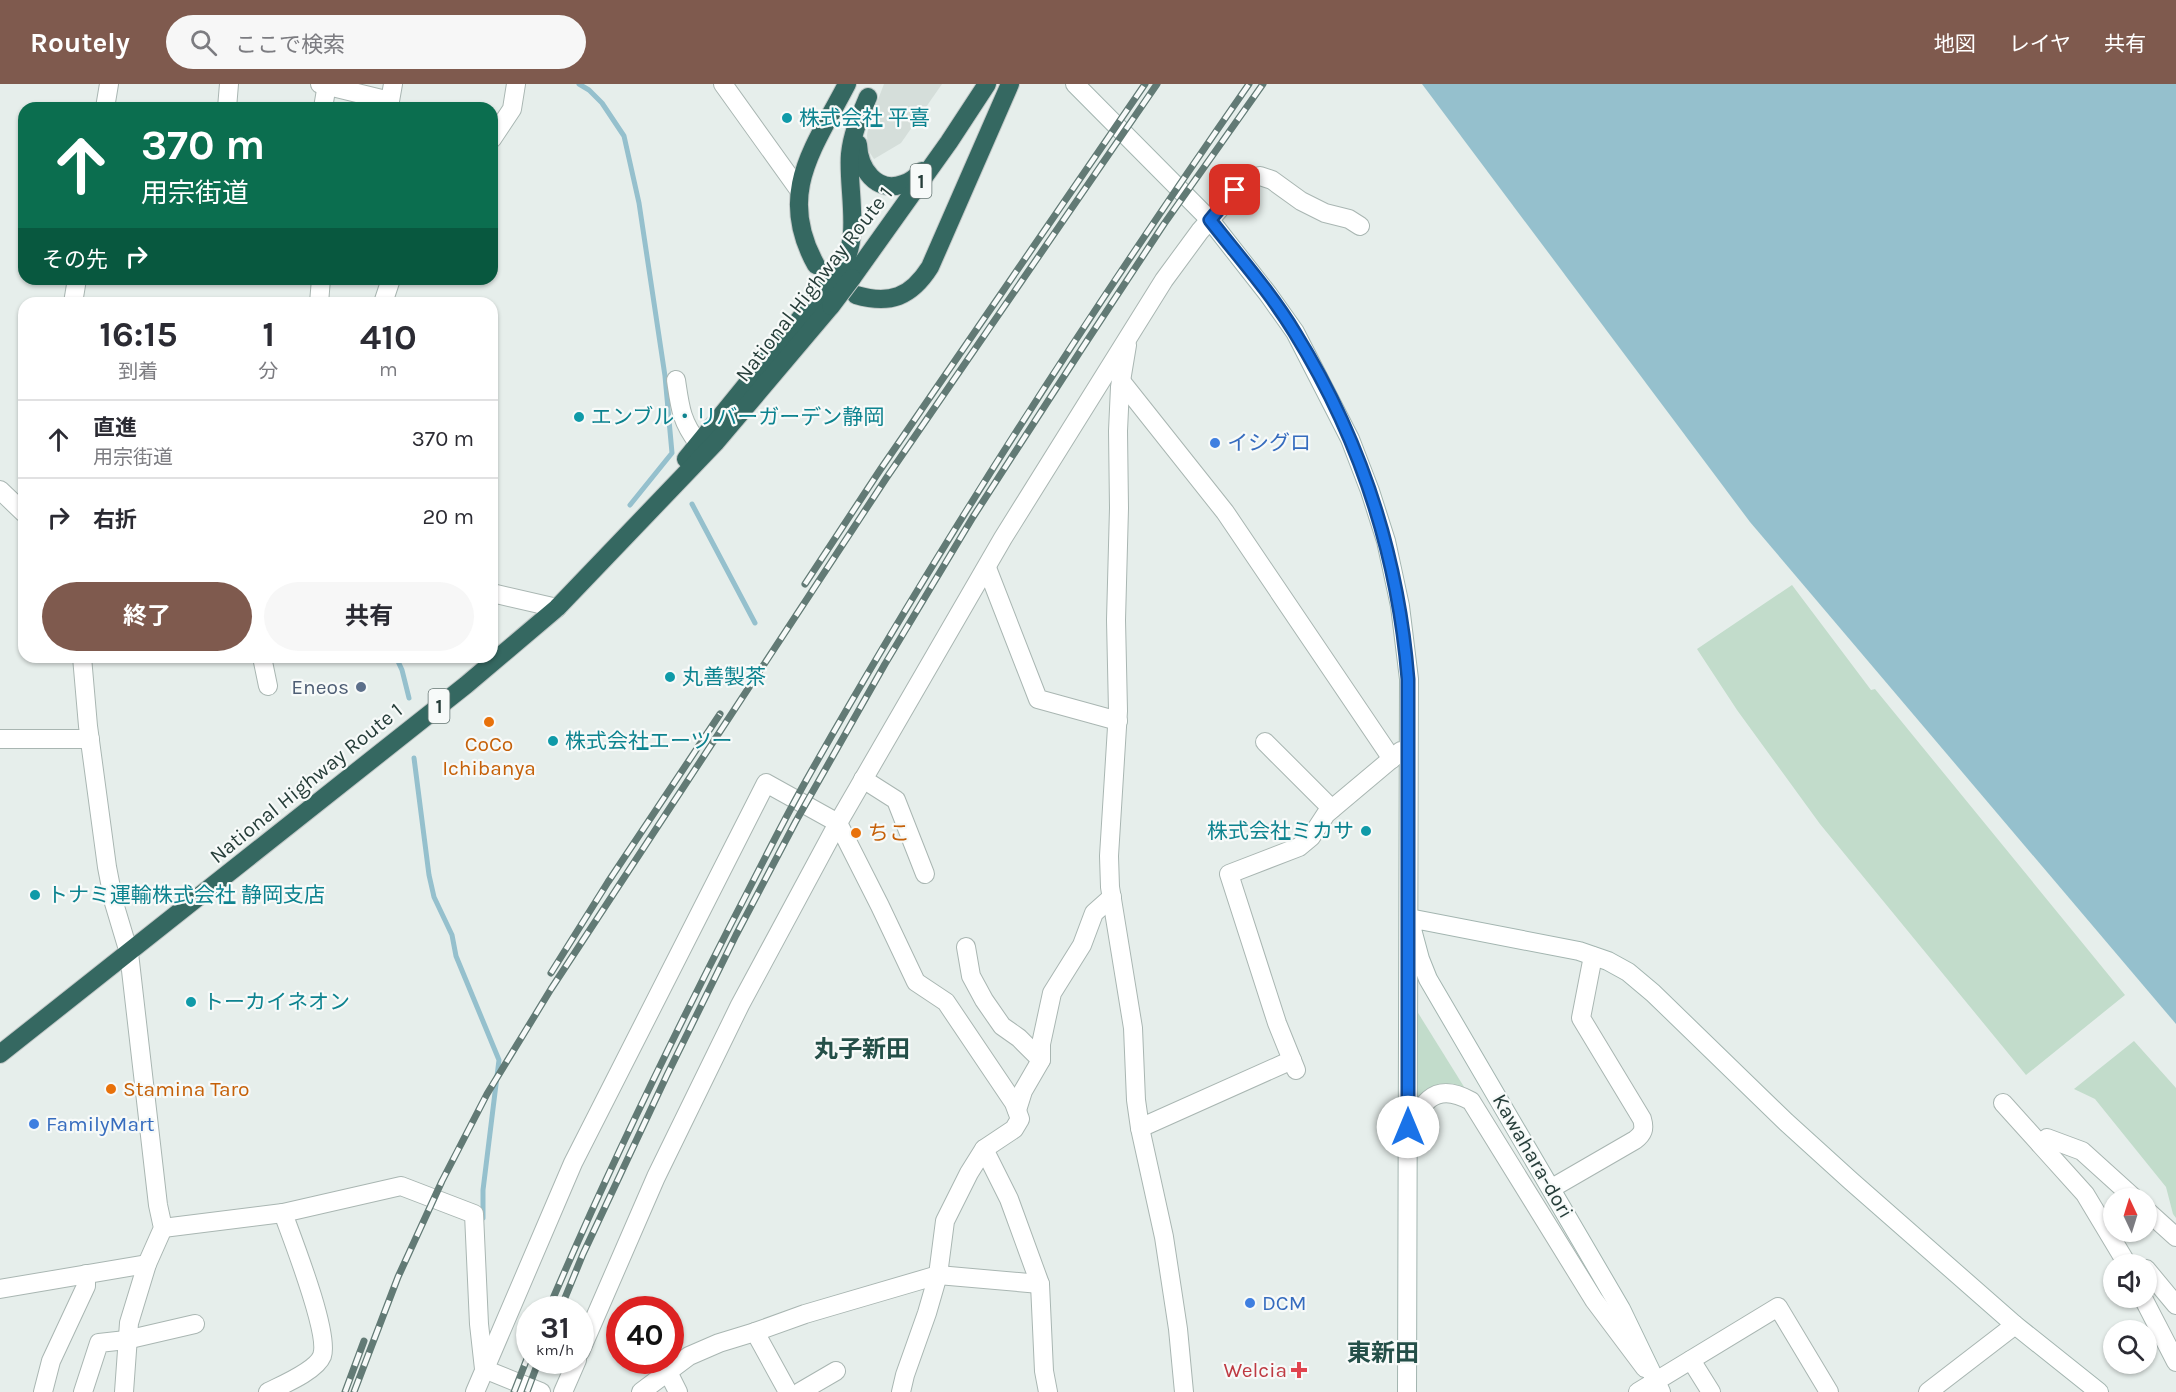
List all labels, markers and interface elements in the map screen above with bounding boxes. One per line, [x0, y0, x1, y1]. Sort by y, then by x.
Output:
search box [166, 15, 586, 69]
text: Routely [30, 26, 130, 59]
icon: search [187, 26, 220, 59]
text: ここで検索 [235, 32, 345, 58]
text: 地図 [1934, 32, 1976, 56]
text: レイヤ [2009, 32, 2071, 56]
text: 共有 [2104, 32, 2146, 56]
place label: 株式会社 平喜 [799, 106, 930, 130]
marker: 株式会社 平喜 [780, 111, 794, 125]
text: 370 m [141, 120, 265, 170]
icon: ahead [42, 126, 120, 204]
road number: 1 [910, 164, 932, 198]
pin [1209, 164, 1260, 215]
icon: arrive [1218, 173, 1251, 206]
text: 用宗街道 [141, 177, 249, 209]
street label: National Highway Route 1 [730, 182, 898, 386]
icon: right [120, 240, 153, 273]
text: その先 [42, 247, 108, 273]
text: 16:15 [99, 313, 177, 355]
text: 1 [262, 313, 275, 355]
text: 410 [360, 316, 417, 358]
text: m [379, 358, 398, 381]
text: 到着 [118, 360, 158, 383]
text: 分 [259, 360, 279, 383]
place label: エンブル・リバーガーデン静岡 [591, 405, 884, 429]
marker: エンブル・リバーガーデン静岡 [572, 410, 586, 424]
text: 直進 [93, 415, 137, 441]
icon: ahead [42, 423, 75, 456]
text: 370 m [412, 426, 474, 452]
place label: イシグロ [1227, 431, 1311, 455]
marker: イシグロ [1208, 436, 1222, 450]
text: 用宗街道 [93, 446, 173, 469]
icon: right [42, 501, 75, 534]
text: 20 m [422, 504, 474, 530]
text: 右折 [93, 507, 137, 533]
button: 終了 [42, 582, 252, 651]
button: 共有 [264, 582, 474, 651]
place label: 丸善製茶 [682, 665, 766, 689]
marker: 丸善製茶 [663, 670, 677, 684]
place label: Eneos [291, 675, 349, 699]
marker: Eneos [354, 680, 368, 694]
road number: 1 [428, 689, 450, 723]
street label: National Highway Route 1 [205, 698, 407, 868]
marker: CoCo Ichibanya [482, 715, 496, 729]
place label: 株式会社エーツー [565, 729, 733, 753]
place label: CoCo Ichibanya [442, 732, 536, 780]
marker: 株式会社エーツー [546, 734, 560, 748]
place label: 株式会社ミカサ [1207, 819, 1354, 843]
place label: ちこ [868, 821, 910, 845]
marker: 株式会社ミカサ [1359, 824, 1373, 838]
marker: ちこ [849, 826, 863, 840]
place label: トナミ運輸株式会社 静岡支店 [47, 883, 325, 907]
marker: トナミ運輸株式会社 静岡支店 [28, 888, 42, 902]
place label: トーカイネオン [203, 990, 350, 1014]
marker: トーカイネオン [184, 995, 198, 1009]
district label: 丸子新田 [814, 1035, 910, 1063]
place label: Stamina Taro [123, 1077, 250, 1101]
marker: Stamina Taro [104, 1082, 118, 1096]
street label: Kawahara-dori [1488, 1090, 1578, 1222]
position arrow [1376, 1095, 1440, 1159]
place label: FamilyMart [46, 1112, 155, 1136]
marker: FamilyMart [27, 1117, 41, 1131]
north arrow [2103, 1188, 2157, 1242]
map controls [2103, 1188, 2157, 1374]
button: sound [2103, 1254, 2157, 1308]
place label: DCM [1262, 1291, 1307, 1315]
speed limit sign: 40 [606, 1296, 684, 1374]
marker: DCM [1243, 1296, 1257, 1310]
text: 31 [540, 1310, 570, 1346]
button: search [2103, 1320, 2157, 1374]
district label: 東新田 [1347, 1339, 1419, 1367]
text: km/h [536, 1341, 574, 1359]
place label: Welcia [1224, 1358, 1287, 1382]
marker: Welcia [1292, 1363, 1306, 1377]

